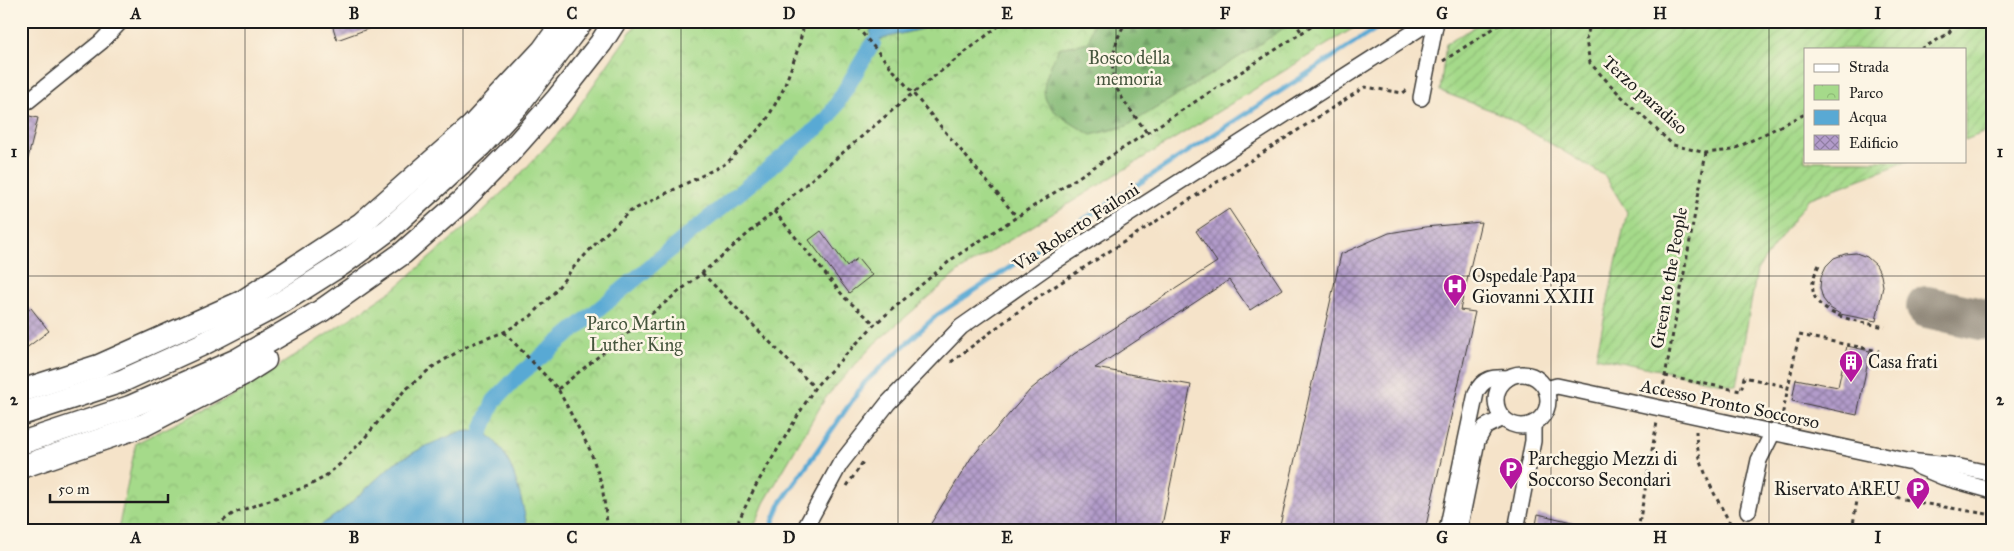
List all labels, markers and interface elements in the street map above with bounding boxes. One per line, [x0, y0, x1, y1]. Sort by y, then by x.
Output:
text: A [130, 4, 142, 23]
text: B [349, 4, 359, 23]
text: C [567, 4, 578, 23]
text: D [783, 4, 796, 23]
text: E [1001, 4, 1013, 23]
text: F [1220, 4, 1231, 23]
text: G [1436, 4, 1448, 23]
text: H [1653, 4, 1667, 23]
text: I [1875, 4, 1882, 23]
park label: Bosco della memoria [1088, 47, 1171, 90]
legend [1804, 48, 1966, 162]
street label: Terzo paradiso [1598, 51, 1692, 139]
text: Strada [1849, 58, 1889, 76]
text: Parco [1849, 84, 1884, 102]
text: Acqua [1848, 108, 1888, 127]
text: Edificio [1849, 134, 1898, 152]
text: 1 [11, 142, 18, 161]
text: 1 [1997, 142, 2004, 161]
street label: Via Roberto Failoni [1008, 178, 1143, 276]
street label: Green to the People [1646, 206, 1692, 350]
place label: Ospedale Papa Giovanni XXIII [1472, 265, 1595, 308]
hospital icon: Ospedale Papa Giovanni XXIII [1442, 273, 1468, 307]
park label: Parco Martin Luther King [587, 313, 686, 357]
building icon: Casa frati [1838, 349, 1864, 383]
place label: Casa frati [1868, 351, 1938, 373]
street label: Accesso Pronto Soccorso [1637, 374, 1822, 434]
text: 2 [10, 390, 19, 409]
text: 2 [1996, 390, 2005, 409]
place label: Parcheggio Mezzi di Soccorso Secondari [1528, 448, 1677, 491]
parking icon: Parcheggio Mezzi di Soccorso Secondari [1498, 456, 1524, 490]
scale bar [50, 471, 168, 503]
parking icon: Riservato AREU [1905, 476, 1931, 510]
place label: Riservato AREU [1774, 478, 1901, 500]
text: 50 m [58, 480, 90, 498]
text: A [130, 528, 142, 547]
text: B [349, 528, 359, 547]
text: C [567, 528, 578, 547]
text: D [783, 528, 796, 547]
text: E [1001, 528, 1013, 547]
text: F [1220, 528, 1231, 547]
text: G [1436, 528, 1448, 547]
text: H [1653, 528, 1667, 547]
text: I [1875, 528, 1882, 547]

